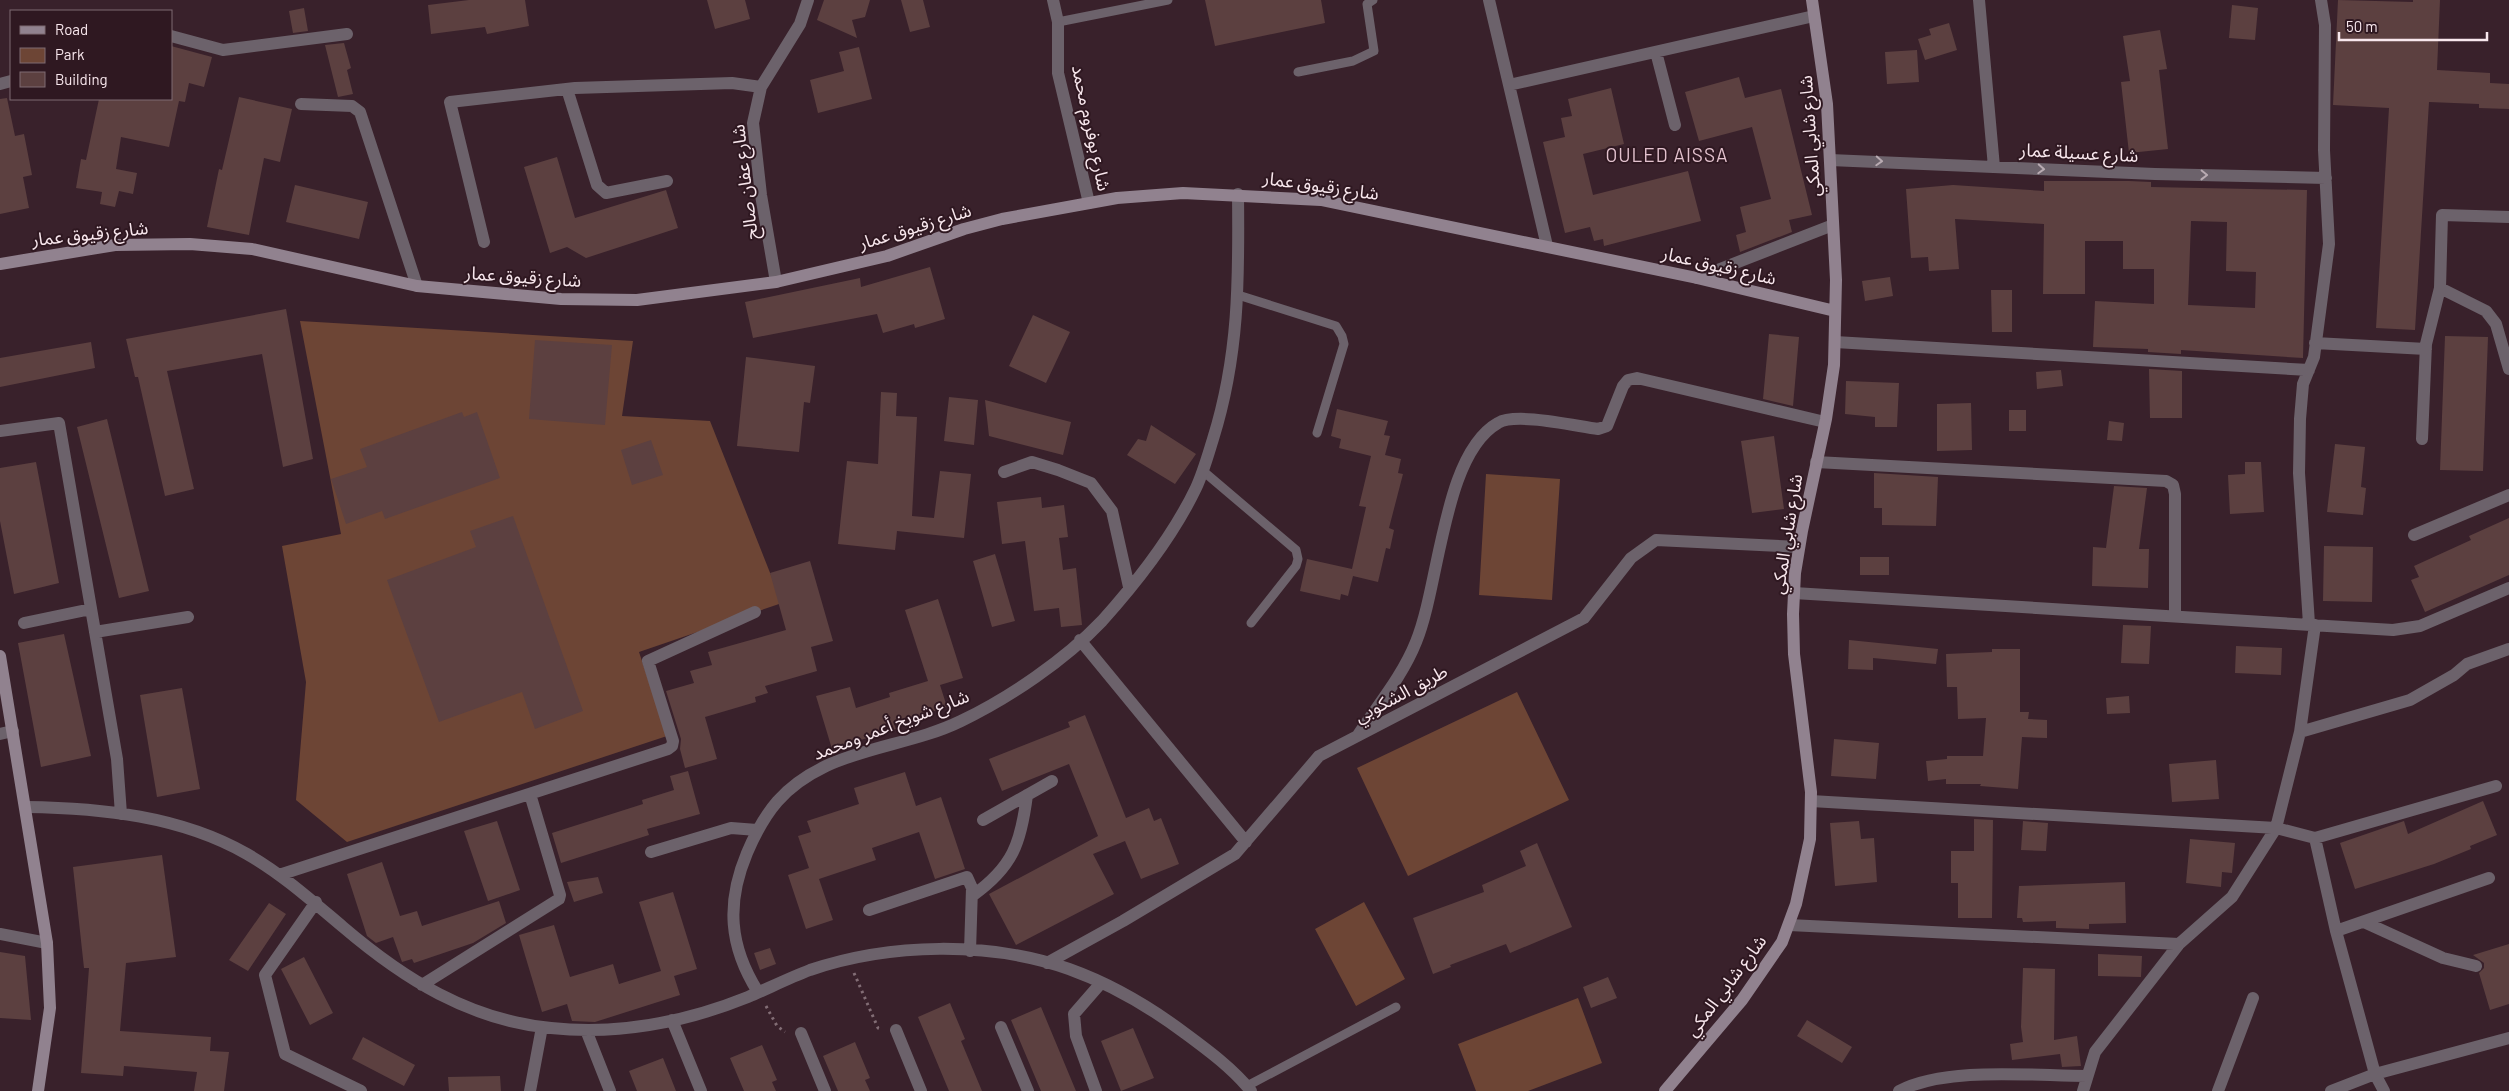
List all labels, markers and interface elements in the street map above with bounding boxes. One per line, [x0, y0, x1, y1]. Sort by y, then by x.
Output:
legend [10, 10, 172, 100]
scale bar [2339, 10, 2486, 42]
text: 50 m [2346, 17, 2378, 35]
text: Road [55, 20, 88, 38]
text: Park [55, 45, 85, 63]
street label: شارع بوفروم محمد [1064, 63, 1116, 194]
text: Building [55, 70, 108, 88]
street label: شارع شابي المكي [1794, 74, 1828, 197]
street label: شارع عفان صالح [726, 123, 766, 241]
street label: شارع عسيلة عمار [2018, 138, 2139, 170]
district label: OULED AISSA [1605, 143, 1729, 166]
one-way arrow [1875, 156, 1883, 167]
one-way arrow [2038, 164, 2046, 175]
street label: شارع زقيوق عمار [1260, 166, 1381, 208]
one-way arrow [2200, 170, 2208, 181]
street label: شارع زقيوق عمار [855, 198, 975, 258]
street label: شارع زقيوق عمار [30, 216, 150, 254]
street label: شارع زقيوق عمار [1658, 241, 1779, 293]
street label: شارع زقيوق عمار [463, 261, 582, 295]
street label: شارع شابي المكي [1766, 472, 1810, 596]
street label: طريق الشكوبي [1350, 659, 1452, 730]
street label: شارع شويخ أعمر ومحمد [810, 684, 973, 768]
street label: شارع شابي المكي [1680, 930, 1774, 1043]

